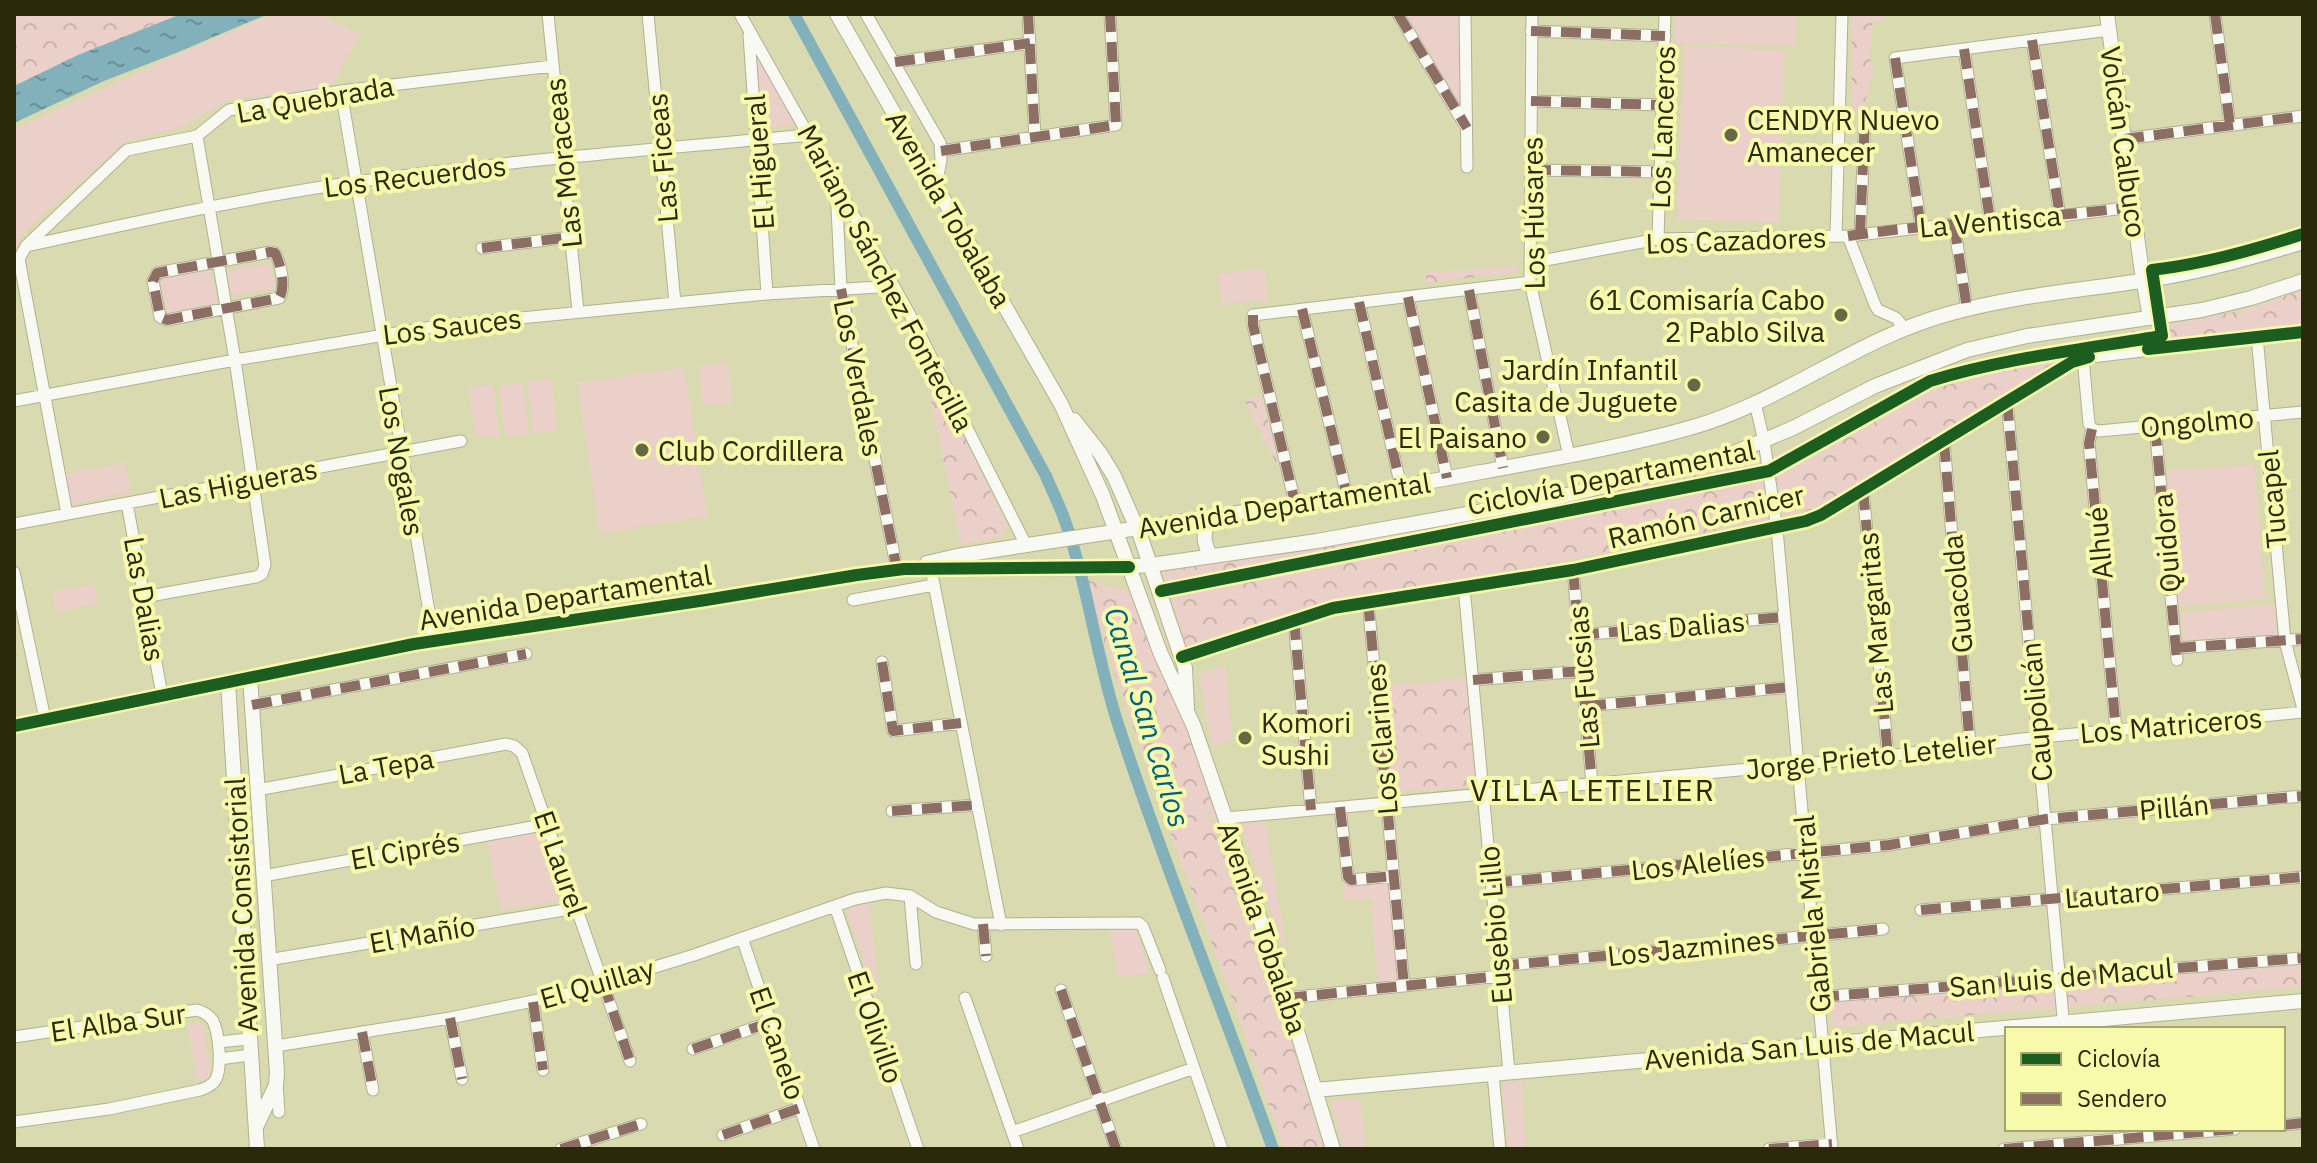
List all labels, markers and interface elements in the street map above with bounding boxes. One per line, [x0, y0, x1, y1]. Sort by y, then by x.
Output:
street label: Volcán Calbuco [2092, 44, 2156, 240]
street label: Los Lanceros [1641, 45, 1683, 209]
street label: La Quebrada [233, 67, 397, 131]
street label: Las Moraceas [536, 76, 590, 250]
street label: Las Ficeas [638, 92, 686, 224]
street label: El Higueral [736, 93, 782, 231]
place label: CENDYR Nuevo Amanecer [1747, 101, 1940, 170]
street label: Avenida Tobalaba [878, 104, 1021, 314]
street label: Mariano Sánchez Fontecilla [789, 118, 983, 438]
marker: CENDYR Nuevo Amanecer [1722, 126, 1740, 144]
street label: Los Húsares [1513, 136, 1553, 290]
street label: Los Recuerdos [322, 146, 508, 206]
street label: La Ventisca [1917, 196, 2063, 246]
street label: Los Cazadores [1645, 218, 1827, 262]
place label: 61 Comisaría Cabo 2 Pablo Silva [1589, 281, 1825, 350]
street label: Los Verdales [826, 296, 892, 460]
street label: Los Sauces [380, 299, 524, 353]
marker: 61 Comisaría Cabo 2 Pablo Silva [1832, 306, 1850, 324]
place label: Jardín Infantil Casita de Juguete [1454, 351, 1678, 420]
marker: Jardín Infantil Casita de Juguete [1685, 376, 1703, 394]
street label: Los Nogales [371, 383, 433, 539]
street label: Ongolmo [2139, 399, 2255, 445]
place label: El Paisano [1398, 419, 1527, 456]
marker: El Paisano [1534, 428, 1552, 446]
street label: Ciclovía Departamental [1464, 431, 1758, 523]
place label: Club Cordillera [658, 432, 844, 469]
marker: Club Cordillera [633, 441, 651, 459]
street label: Tucapel [2249, 448, 2295, 550]
street label: Las Higueras [156, 450, 320, 516]
street label: Avenida Departamental [1135, 464, 1433, 546]
street label: Ramón Carnicer [1604, 475, 1808, 557]
street label: Quidora [2143, 492, 2189, 594]
street label: Alhué [2077, 505, 2121, 581]
street label: Las Margaritas [1849, 531, 1901, 715]
street label: Guacolda [1933, 533, 1981, 655]
street label: Las Dalias [116, 534, 174, 664]
street label: Avenida Departamental [416, 556, 714, 638]
water label: Canal San Carlos [1096, 602, 1200, 832]
street label: Las Dalias [1618, 602, 1746, 650]
street label: Las Fucsias [1558, 604, 1608, 750]
street label: Caupolicán [2011, 641, 2061, 783]
street label: Los Clarines [1356, 662, 1406, 816]
street label: Los Matriceros [2078, 699, 2264, 751]
place label: Komori Sushi [1261, 704, 1351, 773]
street label: Jorge Prieto Letelier [1744, 724, 1998, 788]
marker: Komori Sushi [1236, 729, 1254, 747]
street label: La Tepa [335, 739, 437, 793]
district label: VILLA LETELIER [1470, 770, 1716, 809]
street label: Avenida Consistorial [216, 777, 266, 1033]
street label: Pillán [2138, 786, 2210, 828]
street label: El Laurel [526, 806, 596, 920]
street label: Gabriela Mistral [1785, 814, 1839, 1014]
street label: Avenida Tobalaba [1209, 817, 1317, 1039]
street label: El Ciprés [347, 822, 463, 878]
street label: Los Alelíes [1629, 838, 1767, 888]
street label: Eusebio Lillo [1470, 844, 1520, 1006]
street label: Lautaro [2063, 871, 2161, 917]
street label: El Mañío [366, 907, 478, 961]
street label: Los Jazmines [1605, 920, 1777, 974]
street label: El Quillay [536, 949, 658, 1017]
street label: San Luis de Macul [1948, 949, 2174, 1005]
street label: El Olivillo [840, 966, 912, 1088]
street label: El Canelo [741, 981, 815, 1105]
street label: El Alba Sur [48, 994, 188, 1050]
street label: Avenida San Luis de Macul [1642, 1012, 1976, 1078]
legend [2005, 1027, 2285, 1131]
text: Ciclovía [2077, 1042, 2161, 1074]
text: Sendero [2077, 1082, 2167, 1114]

